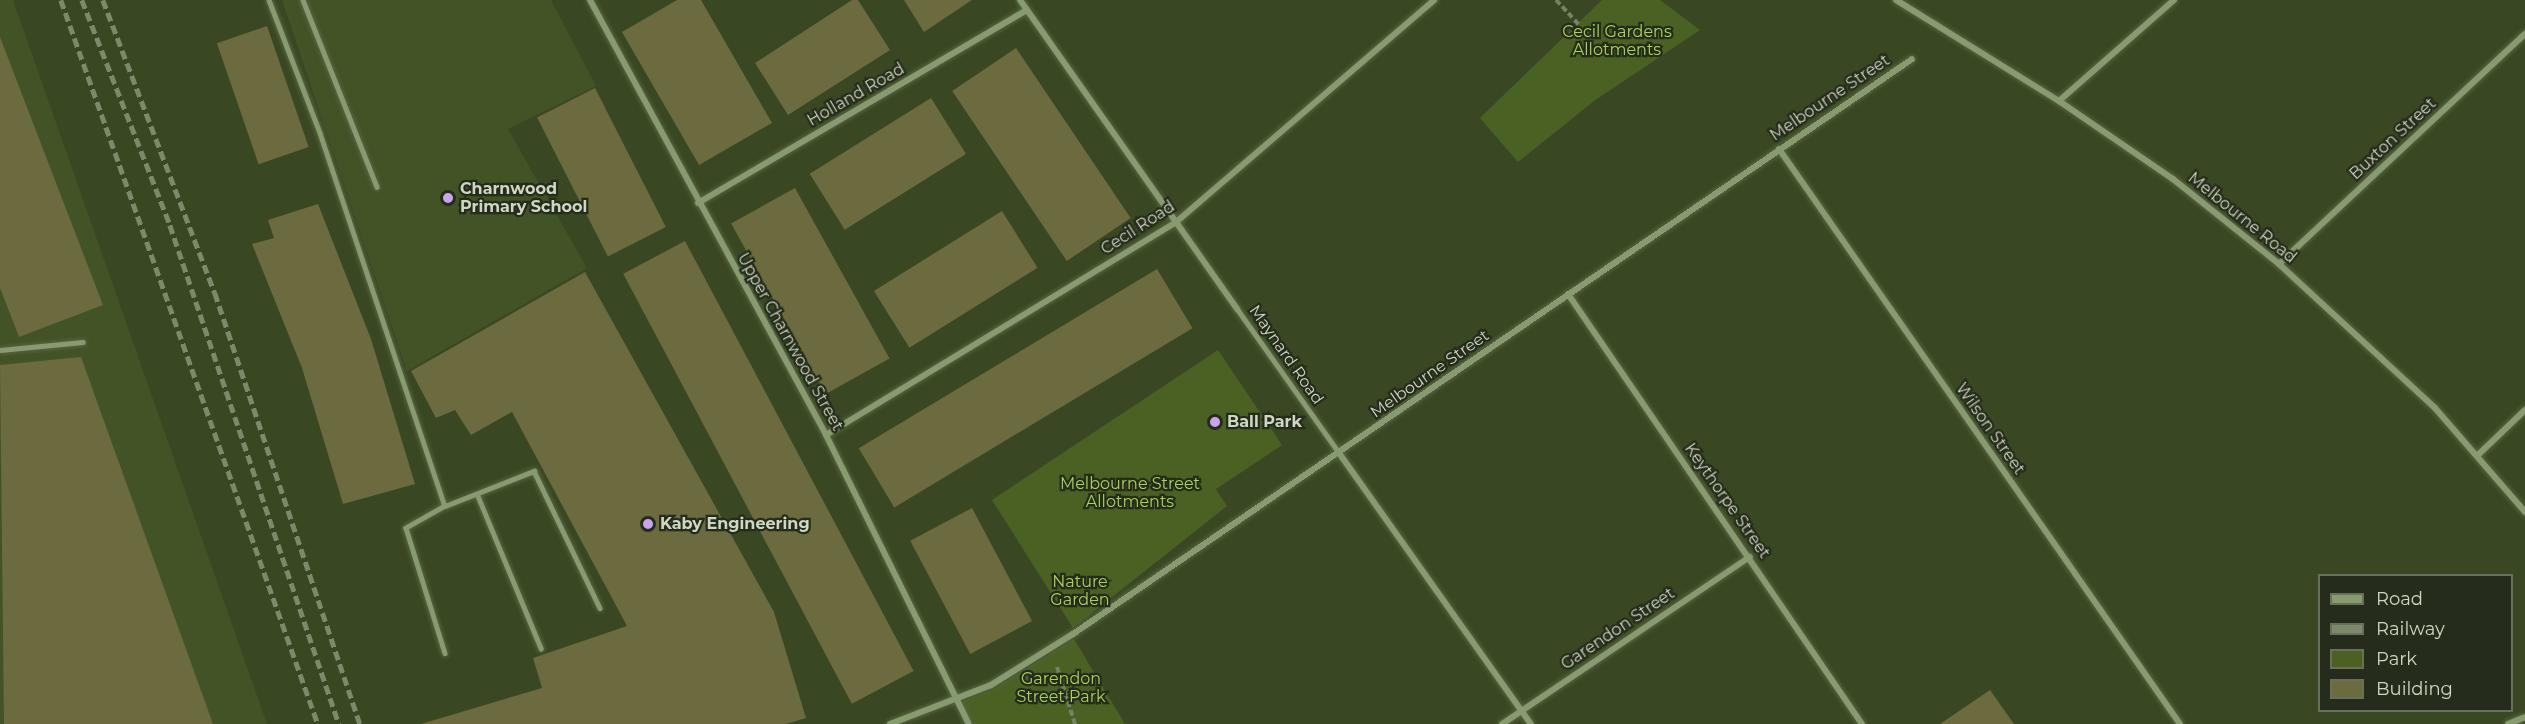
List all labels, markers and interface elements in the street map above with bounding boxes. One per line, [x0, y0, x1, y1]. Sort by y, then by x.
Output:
park label: Cecil Gardens Allotments [1562, 22, 1672, 60]
street label: Melbourne Street [1767, 51, 1893, 145]
street label: Holland Road [804, 59, 908, 131]
street label: Buxton Street [2346, 94, 2440, 184]
street label: Melbourne Road [2184, 168, 2300, 268]
place label: Charnwood Primary School [460, 179, 587, 217]
marker: Charnwood Primary School [441, 191, 455, 205]
street label: Cecil Road [1097, 197, 1179, 259]
street label: Upper Charnwood Street [733, 250, 847, 434]
street label: Maynard Road [1245, 302, 1327, 408]
street label: Melbourne Street [1367, 326, 1493, 422]
street label: Wilson Street [1951, 380, 2029, 478]
place label: Ball Park [1227, 412, 1302, 432]
marker: Ball Park [1208, 415, 1222, 429]
street label: Keythorpe Street [1680, 440, 1774, 562]
park label: Melbourne Street Allotments [1060, 474, 1200, 512]
place label: Kaby Engineering [660, 514, 810, 534]
marker: Kaby Engineering [641, 517, 655, 531]
park label: Nature Garden [1050, 572, 1110, 610]
legend [2318, 574, 2513, 712]
street label: Garendon Street [1558, 584, 1678, 674]
text: Road [2376, 588, 2423, 610]
text: Railway [2376, 618, 2445, 640]
text: Park [2376, 648, 2417, 670]
park label: Garendon Street Park [1016, 669, 1106, 707]
text: Building [2376, 678, 2453, 700]

